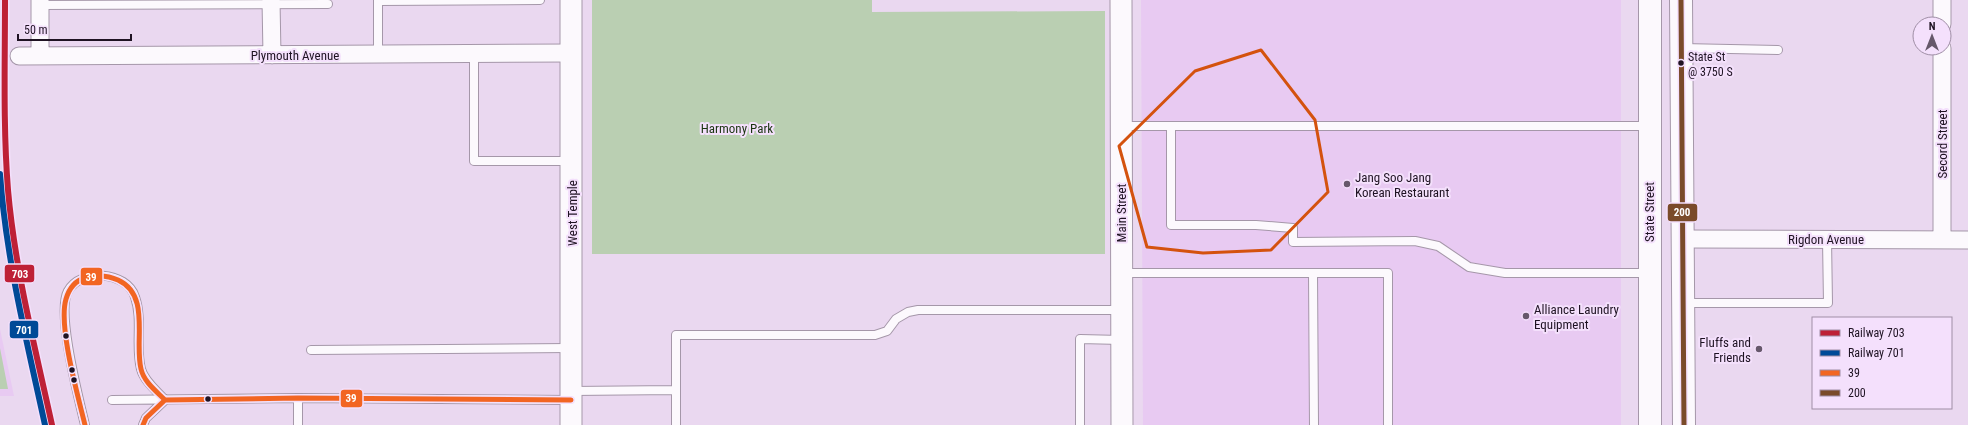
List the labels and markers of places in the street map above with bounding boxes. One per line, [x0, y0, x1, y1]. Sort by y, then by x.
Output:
place label: State St @ 3750 S [1688, 50, 1733, 79]
marker: State St @ 3750 S [1676, 58, 1686, 68]
place label: Jang Soo Jang Korean Restaurant [1355, 170, 1449, 200]
marker: Jang Soo Jang Korean Restaurant [1342, 179, 1352, 189]
place label: Alliance Laundry Equipment [1534, 302, 1620, 332]
marker: Alliance Laundry Equipment [1521, 311, 1531, 321]
unlabelled marker [61, 331, 71, 341]
place label: Fluffs and Friends [1699, 335, 1751, 365]
marker: Fluffs and Friends [1754, 344, 1764, 354]
unlabelled marker [67, 365, 77, 375]
unlabelled marker [69, 375, 79, 385]
unlabelled marker [203, 394, 213, 404]

